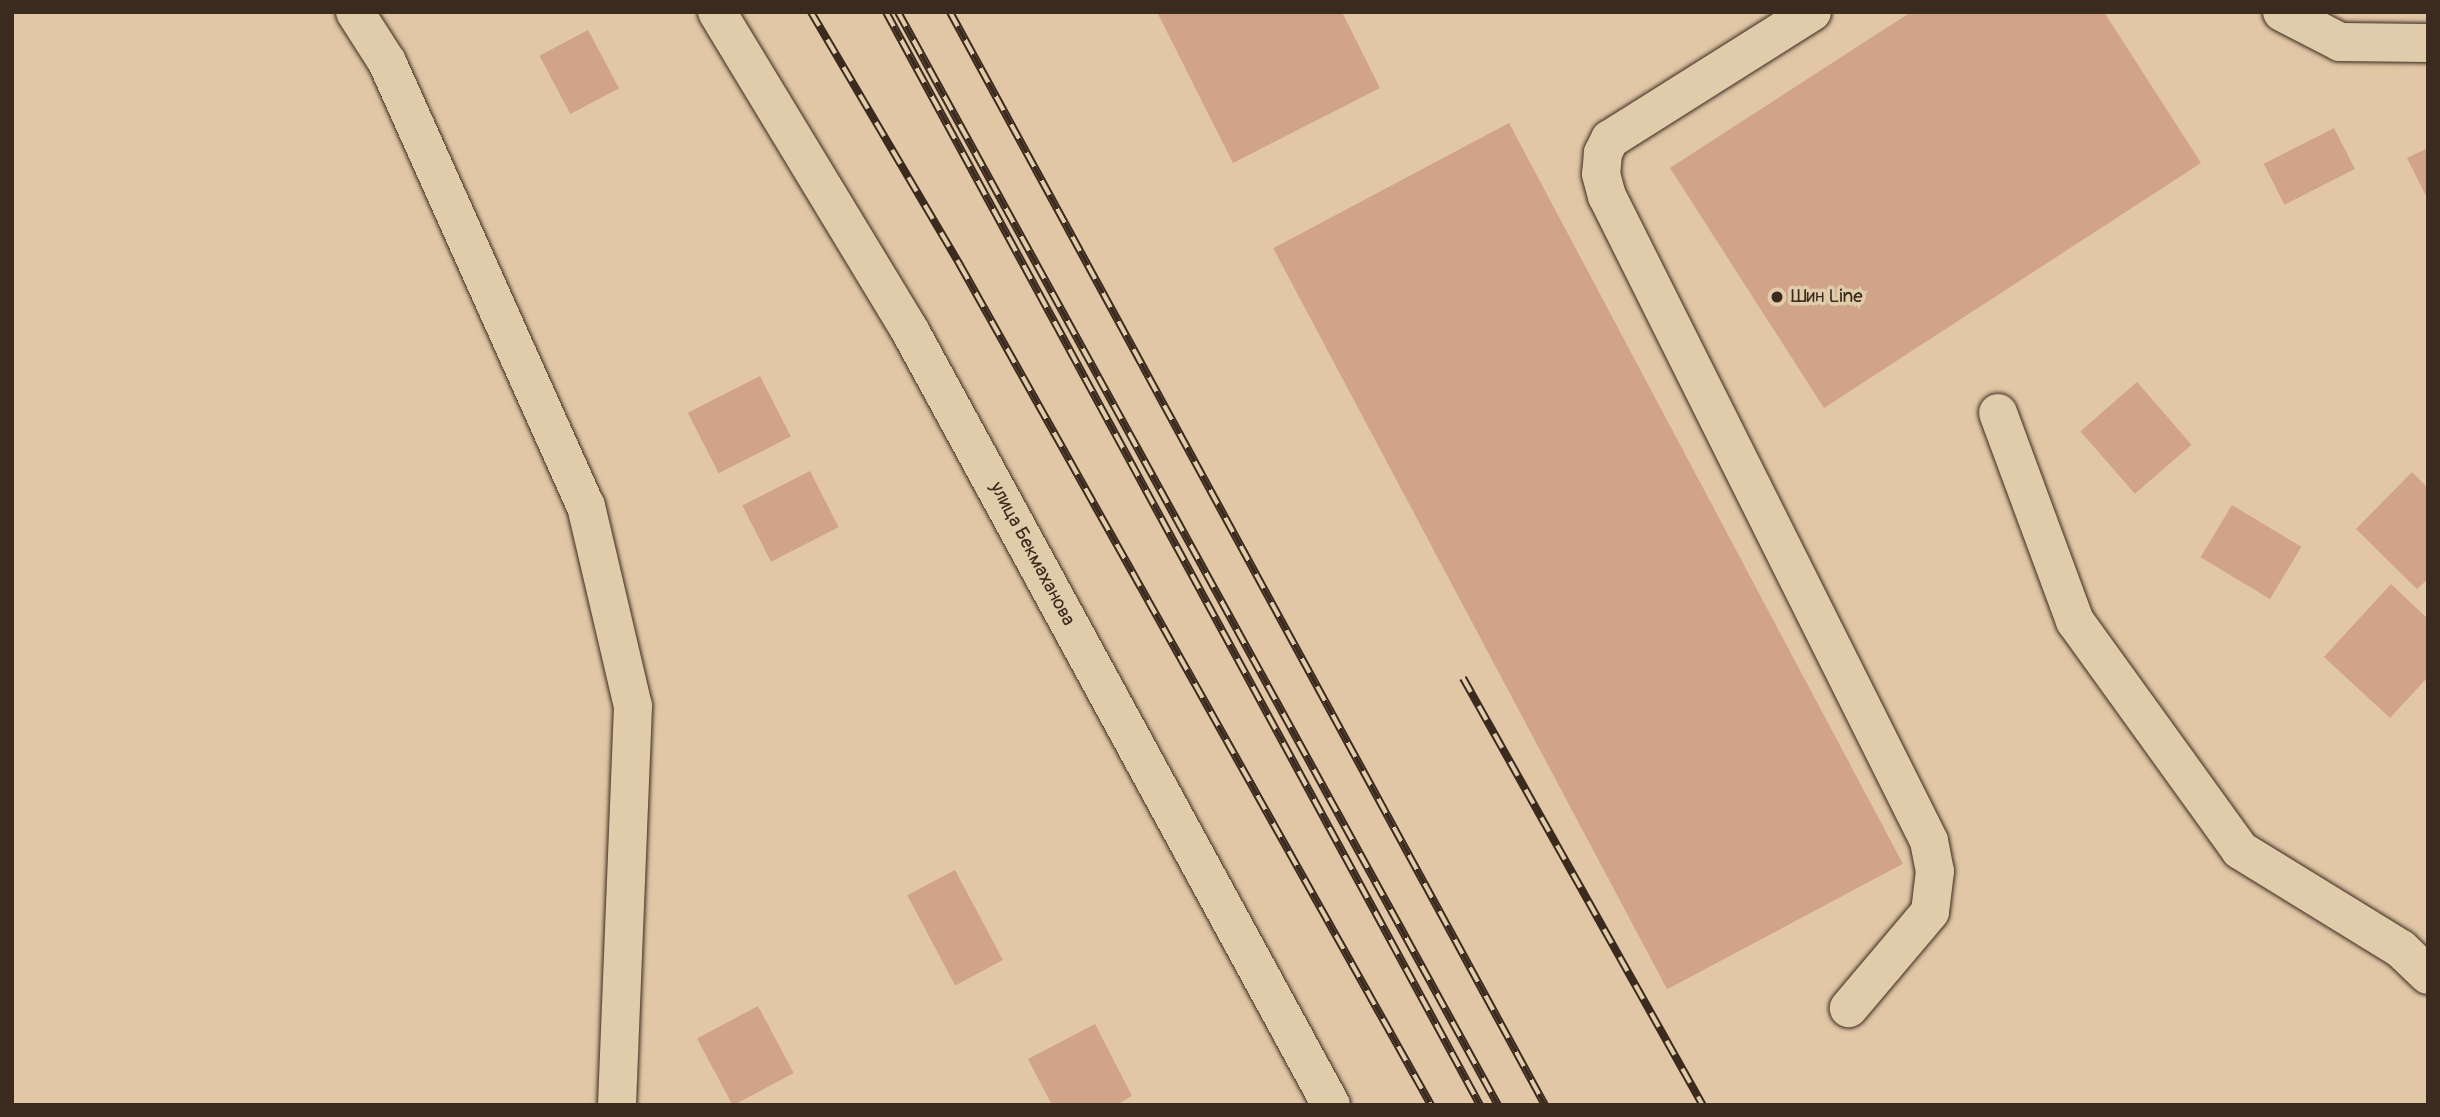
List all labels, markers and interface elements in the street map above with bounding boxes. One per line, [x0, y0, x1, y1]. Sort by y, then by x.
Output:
place label: Шин Line [1791, 286, 1863, 308]
marker: Шин Line [1769, 289, 1785, 305]
street label: улица Бекмаханова [984, 478, 1080, 630]

